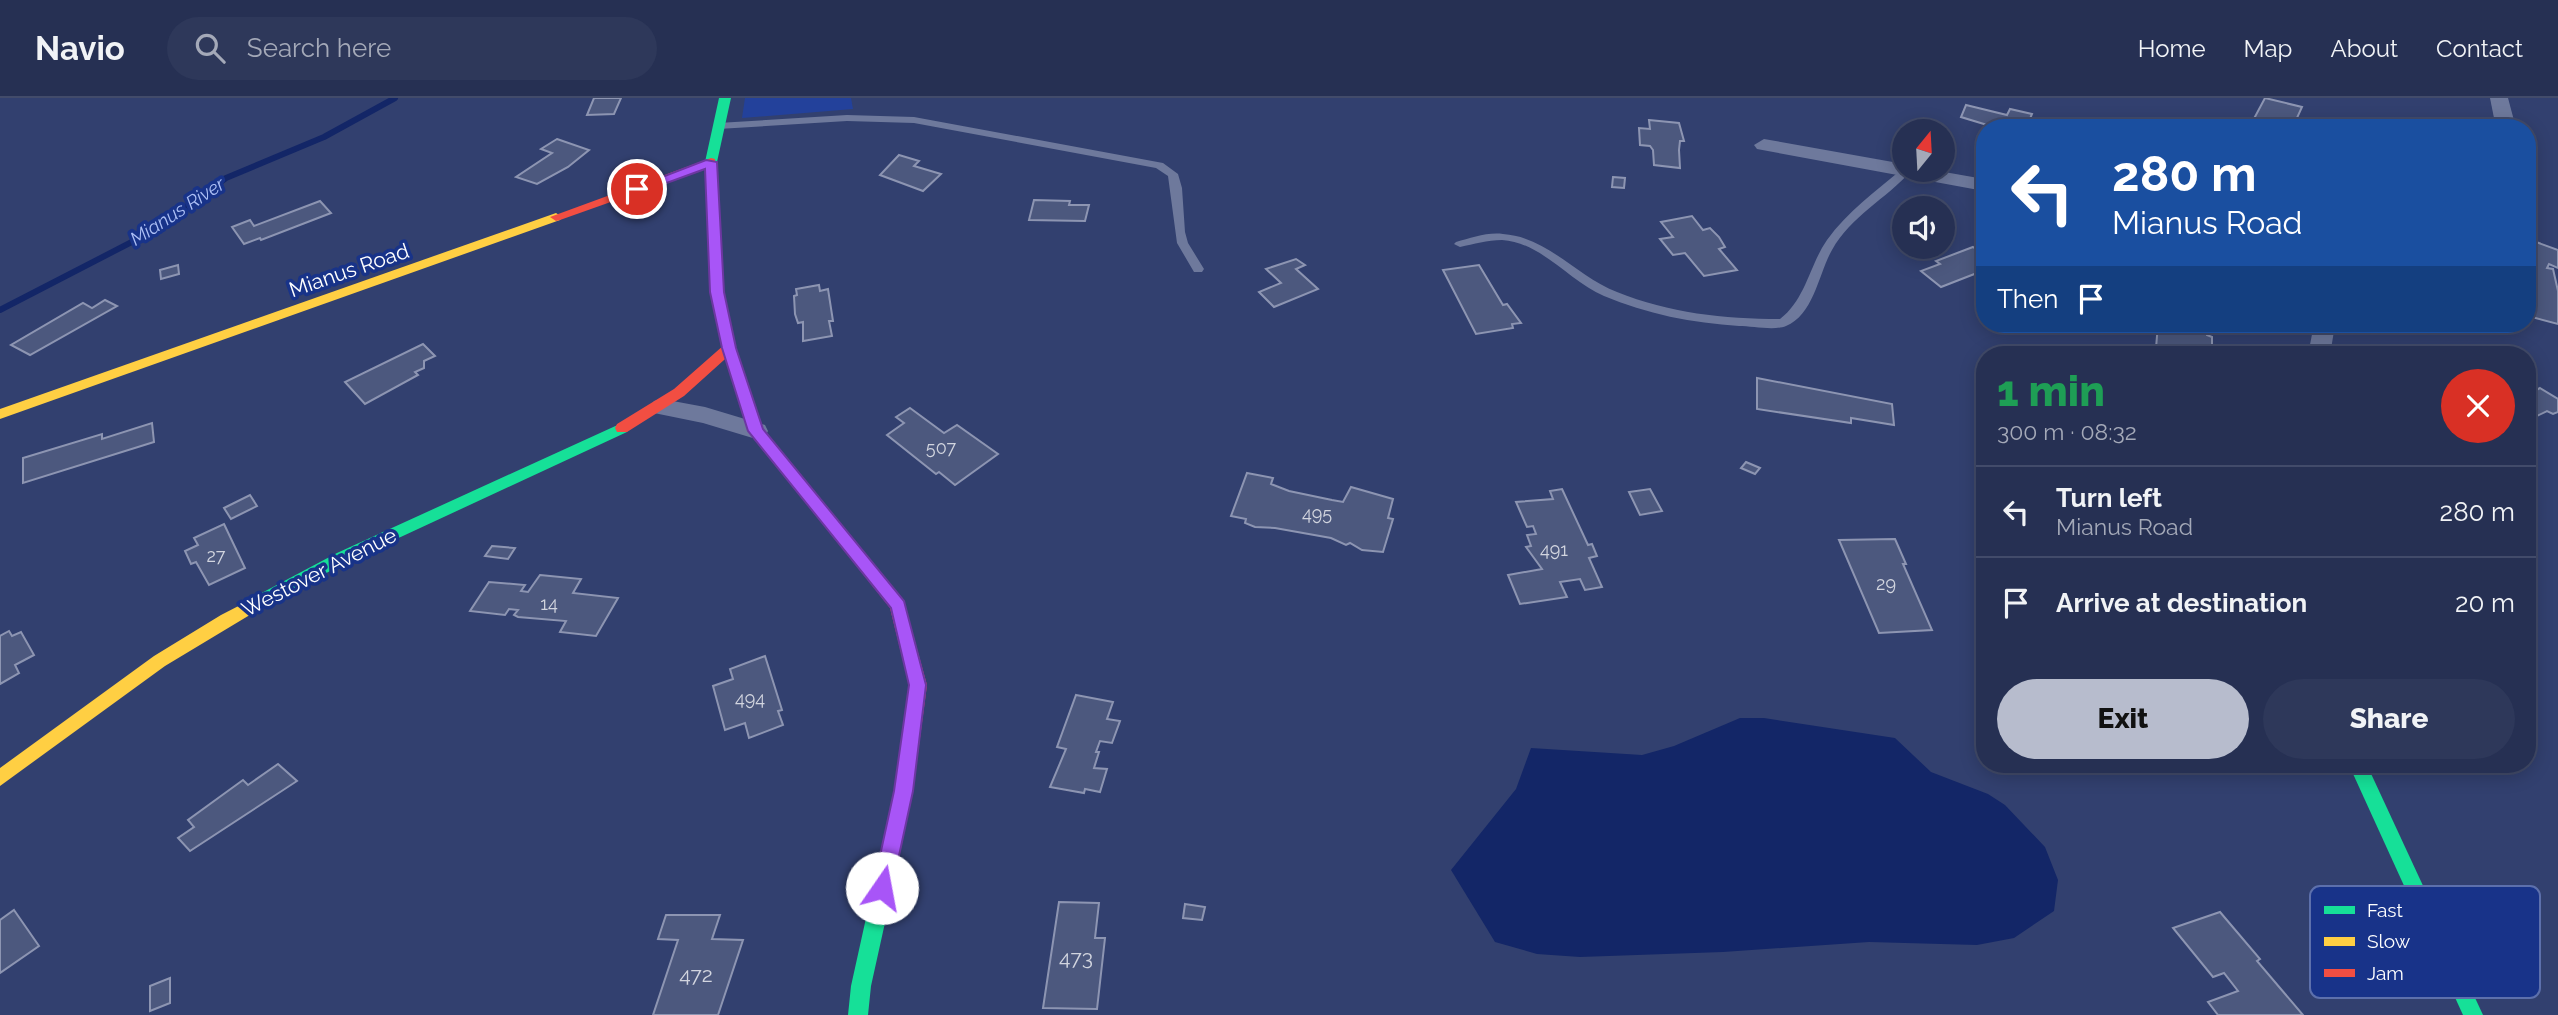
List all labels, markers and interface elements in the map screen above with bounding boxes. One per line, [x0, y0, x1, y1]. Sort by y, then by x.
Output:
search box [167, 17, 657, 80]
text: Navio [35, 29, 125, 68]
icon: search [191, 29, 229, 67]
text: Search here [247, 33, 391, 63]
text: Home [2138, 34, 2206, 63]
text: Map [2244, 34, 2292, 63]
text: About [2330, 34, 2398, 63]
text: Contact [2436, 34, 2523, 63]
north arrow [1892, 119, 1955, 182]
map controls [1892, 119, 1955, 259]
text: 280 m [2112, 145, 2257, 202]
icon: left [1997, 147, 2088, 238]
pin [607, 159, 667, 219]
icon: arrive [618, 170, 656, 208]
water label: Mianus River [126, 172, 230, 250]
button: sound [1892, 196, 1955, 259]
text: Mianus Road [2112, 204, 2303, 241]
street label: Mianus Road [286, 238, 412, 302]
icon: arrive [2072, 280, 2110, 318]
text: Then [1997, 284, 2058, 314]
text: 1 min [1997, 367, 2105, 416]
button: close [2441, 369, 2515, 443]
text: 300 m · 08:32 [1997, 418, 2137, 445]
house number: 507 [926, 437, 957, 458]
text: Turn left [2056, 483, 2162, 513]
icon: left [1997, 493, 2035, 531]
text: 280 m [2440, 497, 2515, 527]
house number: 495 [1302, 503, 1332, 524]
text: Mianus Road [2056, 513, 2193, 540]
street label: Westover Avenue [237, 522, 401, 622]
house number: 491 [1540, 539, 1568, 560]
house number: 27 [206, 545, 226, 566]
house number: 29 [1876, 573, 1896, 594]
icon: arrive [1997, 584, 2035, 622]
text: Arrive at destination [2056, 588, 2307, 618]
text: 20 m [2455, 588, 2515, 618]
house number: 14 [540, 593, 558, 614]
button: Exit [1997, 679, 2249, 759]
button: Share [2263, 679, 2515, 759]
house number: 494 [735, 688, 765, 709]
position arrow [845, 851, 919, 925]
legend [2310, 886, 2540, 998]
text: Fast [2367, 899, 2403, 921]
text: Slow [2367, 930, 2411, 952]
house number: 473 [1059, 945, 1093, 970]
house number: 472 [679, 962, 713, 987]
text: Jam [2367, 962, 2404, 984]

